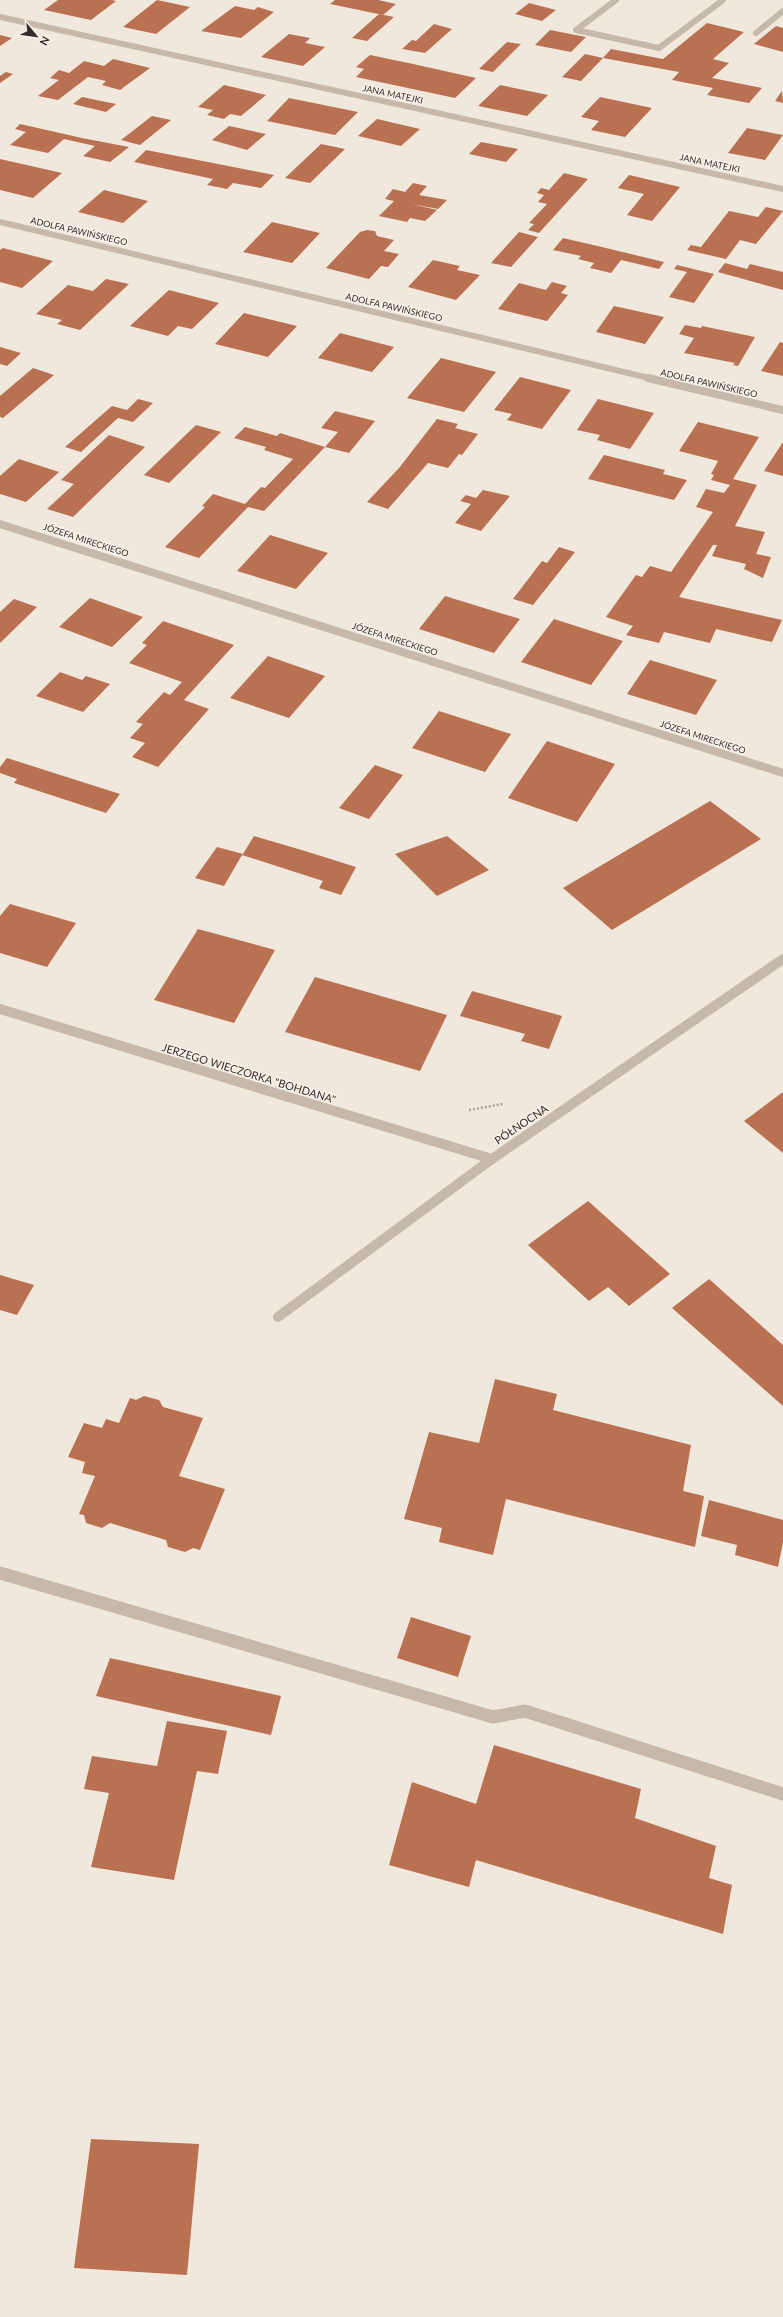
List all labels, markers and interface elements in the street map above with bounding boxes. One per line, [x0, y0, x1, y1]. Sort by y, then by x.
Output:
north arrow [16, 16, 56, 56]
text: N [37, 34, 53, 48]
street label: JANA MATEJKI [362, 82, 424, 106]
street label: JANA MATEJKI [679, 151, 741, 175]
street label: ADOLFA PAWIŃSKIEGO [30, 215, 128, 247]
street label: ADOLFA PAWIŃSKIEGO [345, 291, 443, 323]
street label: ADOLFA PAWIŃSKIEGO [660, 367, 758, 399]
street label: JÓZEFA MIRECKIEGO [42, 521, 130, 559]
street label: JÓZEFA MIRECKIEGO [351, 620, 439, 658]
street label: JÓZEFA MIRECKIEGO [659, 718, 747, 756]
street label: JERZEGO WIECZORKA "BOHDANA" [161, 1040, 337, 1106]
street label: PÓŁNOCNA [492, 1101, 551, 1147]

